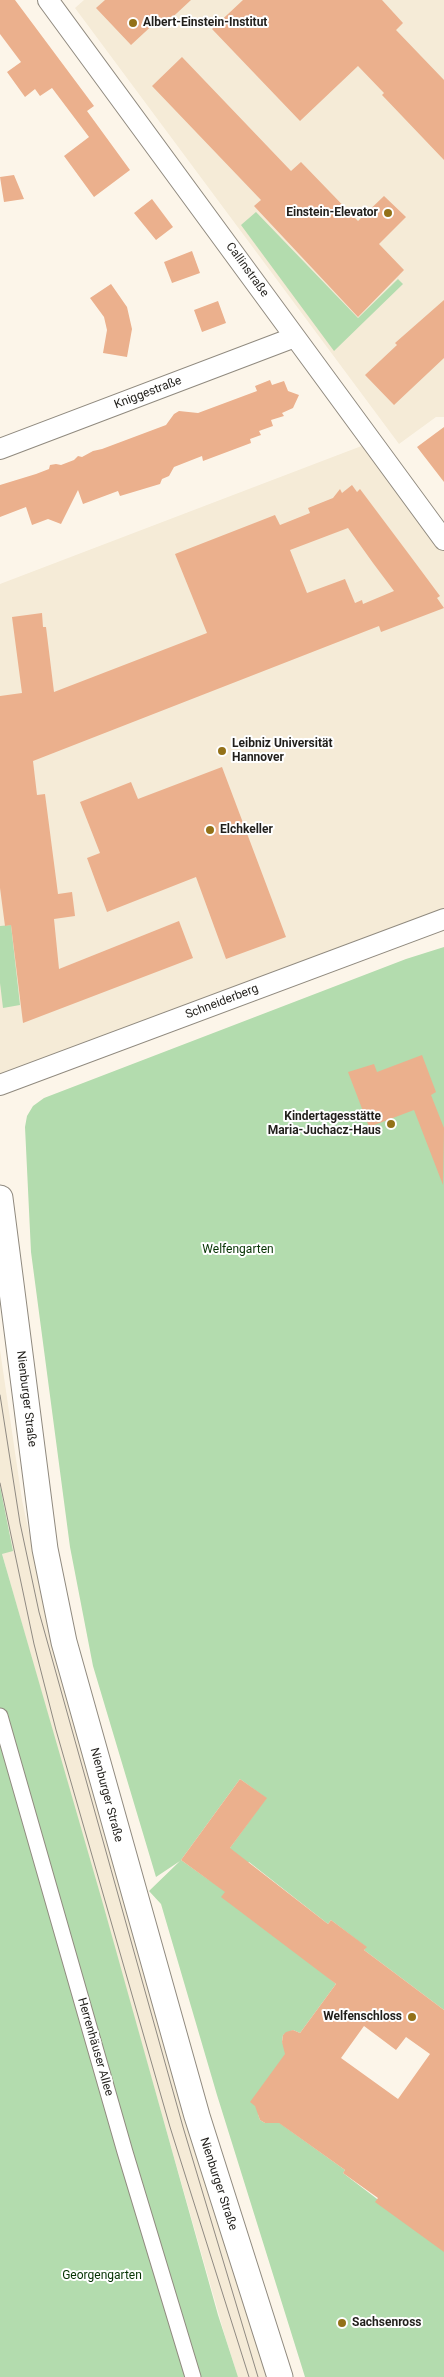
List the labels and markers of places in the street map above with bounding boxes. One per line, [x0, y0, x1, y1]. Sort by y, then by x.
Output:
place label: Albert-Einstein-Institut [143, 16, 267, 30]
marker: Albert-Einstein-Institut [127, 17, 139, 29]
place label: Einstein-Elevator [286, 206, 378, 220]
marker: Einstein-Elevator [382, 207, 394, 219]
place label: Leibniz Universität Hannover [232, 737, 332, 765]
marker: Leibniz Universität Hannover [216, 745, 228, 757]
place label: Elchkeller [220, 823, 273, 837]
marker: Elchkeller [204, 824, 216, 836]
place label: Kindertagesstätte Maria-Juchacz-Haus [268, 1110, 381, 1138]
marker: Kindertagesstätte Maria-Juchacz-Haus [385, 1118, 397, 1130]
place label: Welfenschloss [323, 2010, 402, 2024]
marker: Welfenschloss [406, 2011, 418, 2023]
place label: Sachsenross [352, 2316, 421, 2330]
marker: Sachsenross [336, 2317, 348, 2329]

